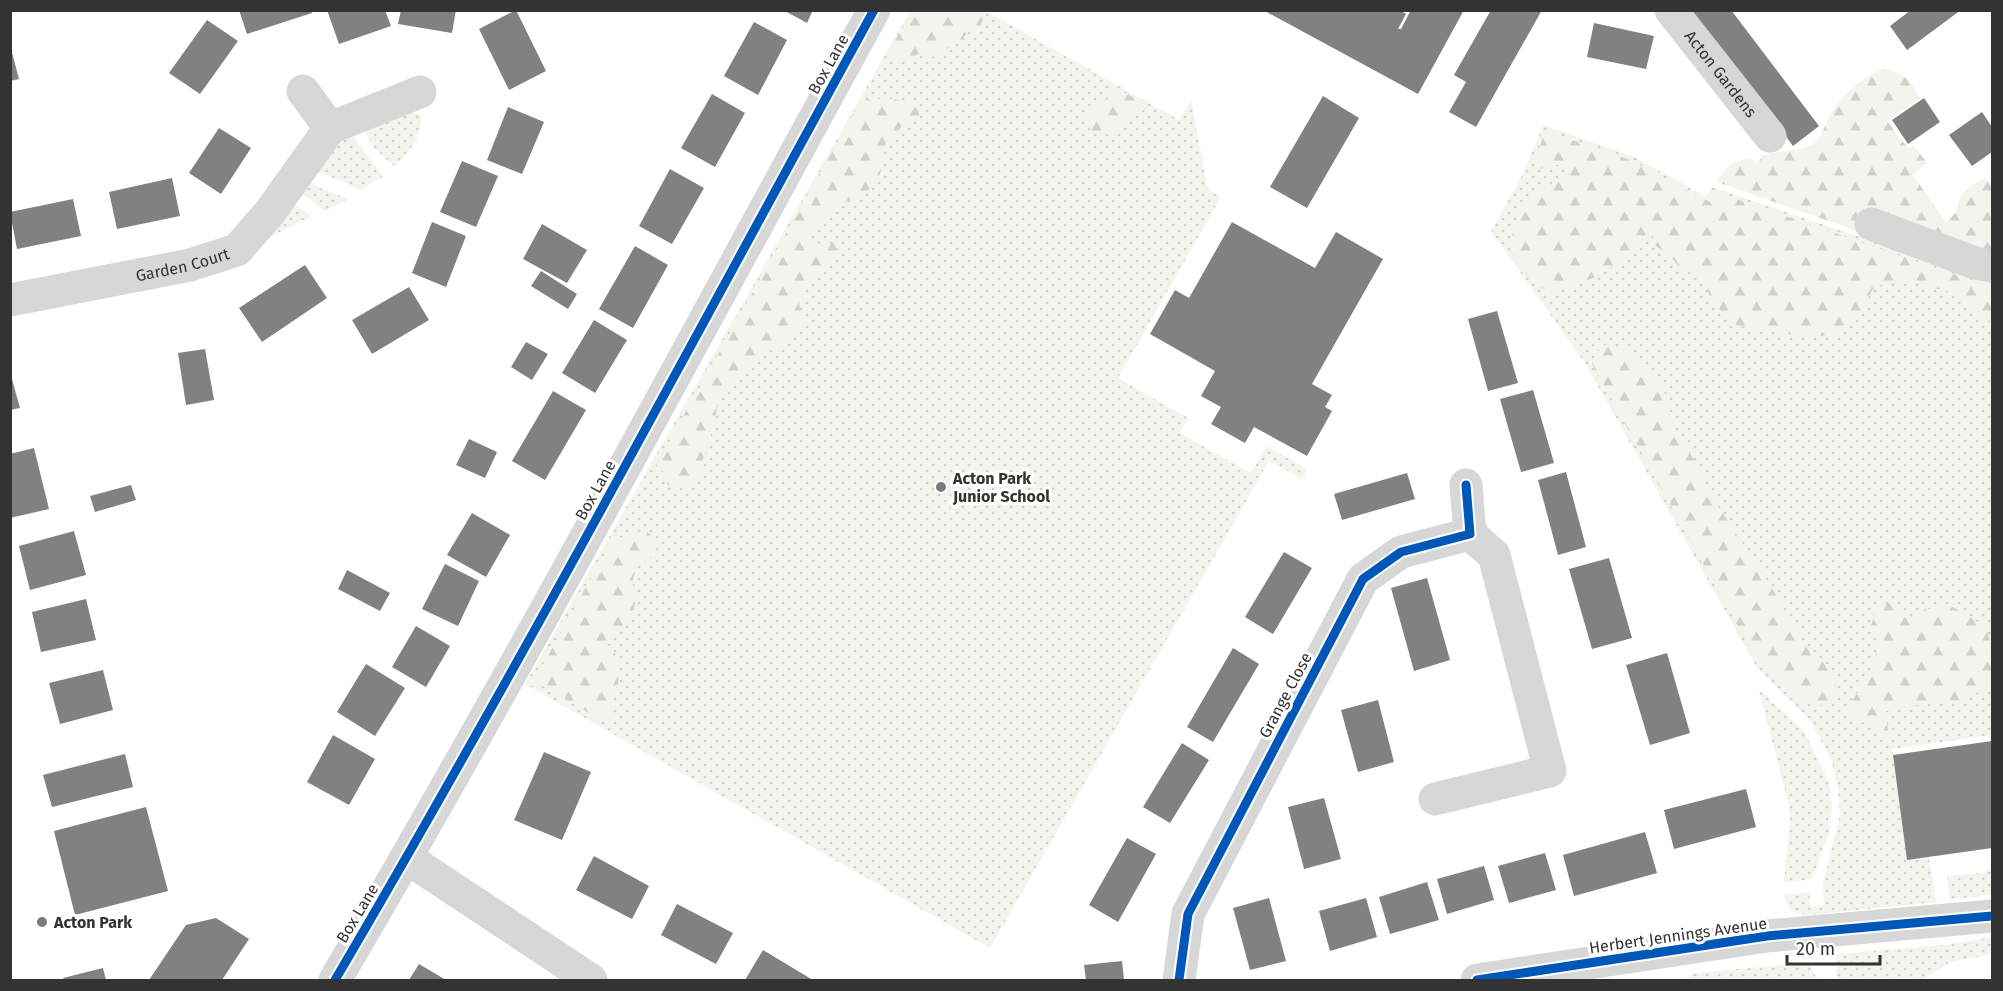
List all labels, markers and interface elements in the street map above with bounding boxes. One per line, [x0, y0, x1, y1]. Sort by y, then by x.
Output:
street label: Acton Gardens [1681, 27, 1761, 121]
street label: Box Lane [804, 31, 853, 98]
street label: Garden Court [134, 244, 232, 285]
street label: Box Lane [571, 457, 620, 524]
place label: Acton Park Junior School [952, 469, 1050, 506]
marker: Acton Park Junior School [934, 480, 948, 494]
street label: Grange Close [1255, 649, 1316, 741]
street label: Box Lane [332, 880, 382, 946]
place label: Acton Park [53, 913, 132, 932]
street label: Herbert Jennings Avenue [1588, 914, 1768, 957]
marker: Acton Park [35, 915, 49, 929]
scale bar [1787, 928, 1880, 966]
text: 20 m [1796, 938, 1835, 960]

